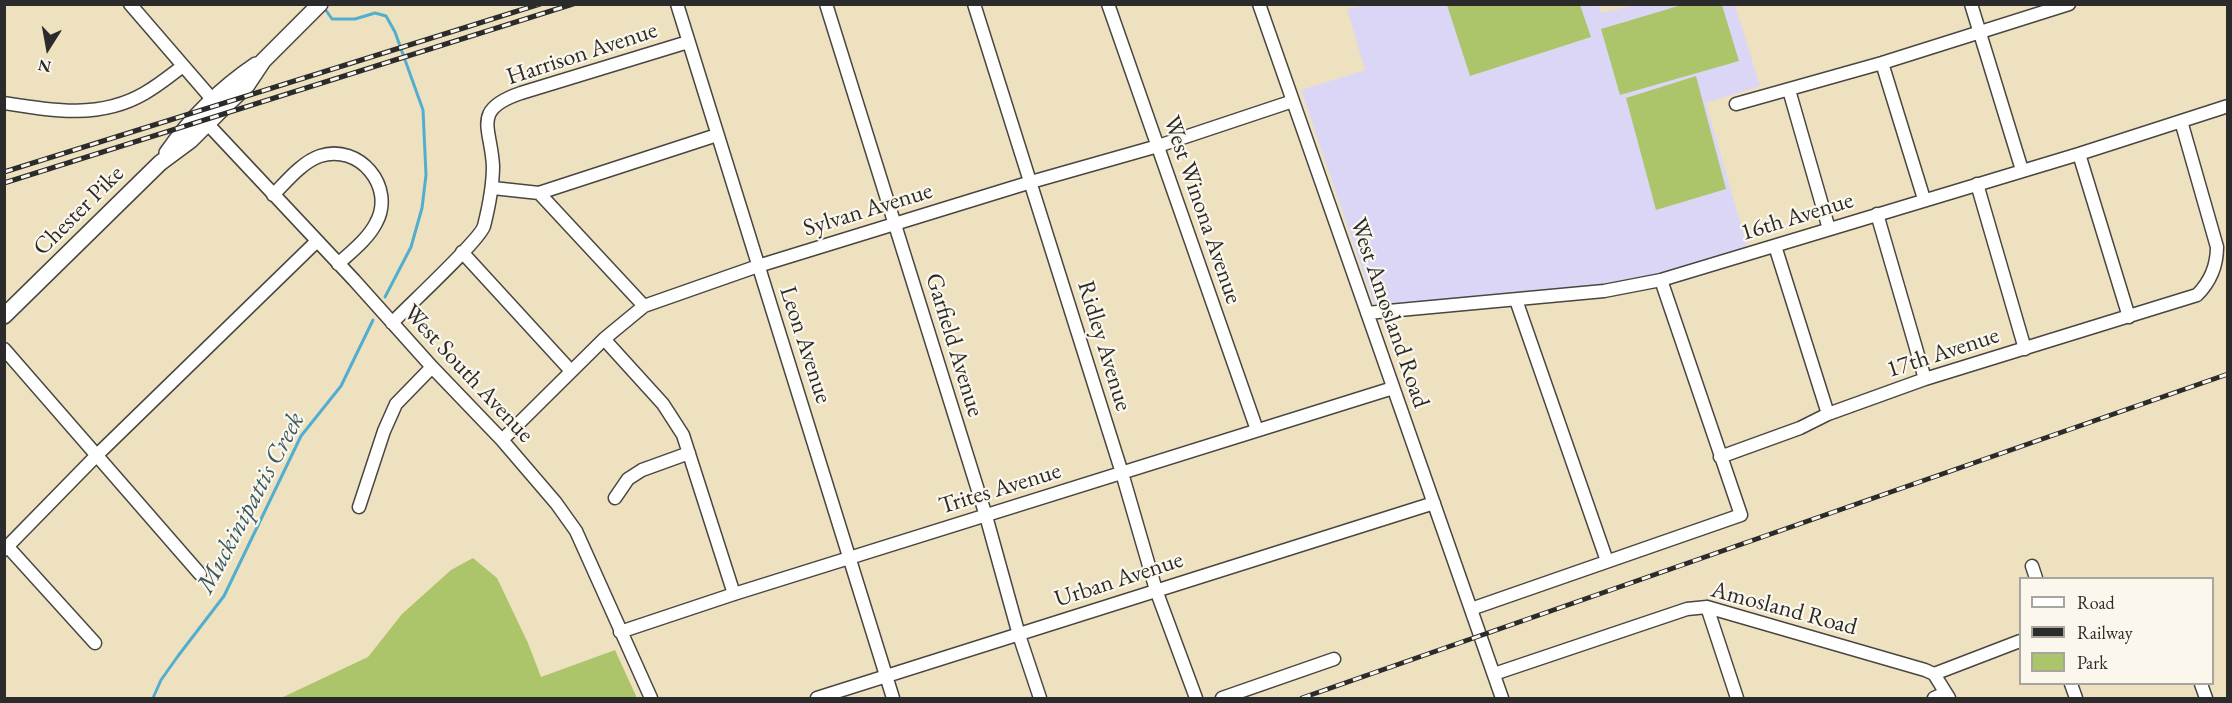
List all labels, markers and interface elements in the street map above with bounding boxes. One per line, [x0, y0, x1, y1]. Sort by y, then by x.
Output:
street label: Harrison Avenue [503, 16, 661, 92]
north arrow [18, 18, 78, 78]
text: N [36, 55, 53, 78]
street label: West Winona Avenue [1156, 112, 1248, 308]
street label: Chester Pike [28, 160, 130, 262]
street label: Sylvan Avenue [800, 177, 936, 243]
street label: 16th Avenue [1737, 186, 1857, 248]
street label: West Amosland Road [1343, 214, 1435, 412]
street label: Garfield Avenue [919, 270, 989, 420]
street label: Ridley Avenue [1071, 278, 1137, 414]
street label: Leon Avenue [773, 283, 837, 407]
street label: West South Avenue [397, 299, 539, 449]
street label: 17th Avenue [1883, 321, 2003, 385]
water label: Muckinipattis Creek [190, 407, 312, 599]
street label: Trites Avenue [936, 457, 1064, 521]
street label: Urban Avenue [1051, 546, 1187, 614]
street label: Amosland Road [1708, 576, 1860, 642]
legend [2019, 577, 2214, 685]
text: Road [2077, 591, 2115, 614]
text: Railway [2077, 621, 2133, 644]
text: Park [2077, 651, 2108, 674]

